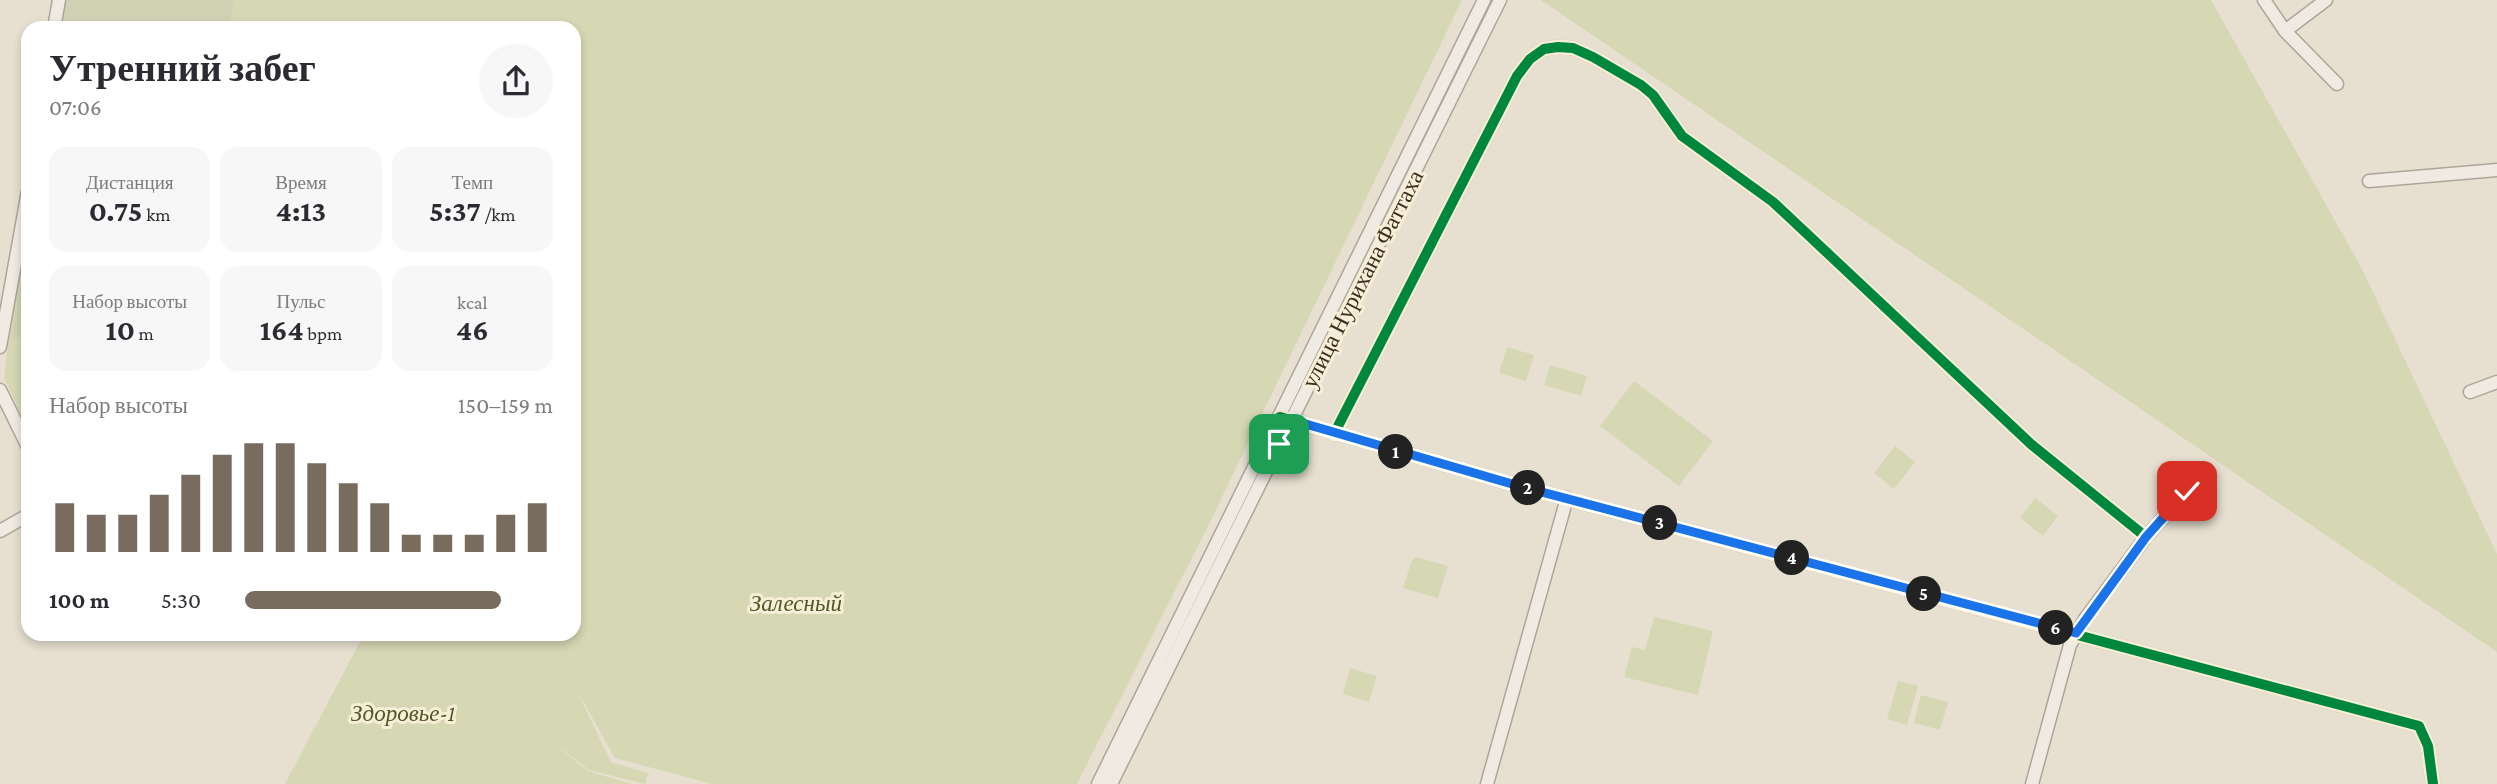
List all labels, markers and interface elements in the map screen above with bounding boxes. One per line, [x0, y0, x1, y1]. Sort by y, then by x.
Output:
button: share [479, 44, 553, 118]
text: Утренний забег [49, 47, 316, 89]
text: 07:06 [49, 94, 102, 120]
street label: улица Нурихана Фаттаха [1296, 166, 1428, 392]
text: Дистанция [86, 172, 174, 193]
text: Время [275, 172, 327, 193]
text: Темп [452, 172, 493, 193]
text: 0.75 [89, 194, 143, 227]
text: 4:13 [276, 194, 326, 227]
text: 5:37 [429, 194, 481, 227]
text: km [143, 204, 171, 225]
text: /km [481, 204, 516, 225]
text: Набор высоты [72, 291, 187, 312]
text: Пульс [277, 291, 325, 312]
text: kcal [457, 292, 488, 313]
text: 10 [106, 313, 135, 346]
text: 164 [260, 313, 304, 346]
text: 46 [456, 313, 489, 346]
text: m [135, 323, 154, 344]
text: bpm [304, 323, 342, 344]
text: Набор высоты [49, 392, 188, 418]
text: 150–159 m [458, 392, 553, 418]
pin [1249, 414, 1309, 474]
icon: arrive [1260, 425, 1298, 463]
pin: 1 [1378, 434, 1414, 470]
text: 1 [1392, 441, 1399, 462]
pin [2157, 461, 2217, 521]
pin: 2 [1510, 470, 1546, 505]
icon: check [2168, 472, 2206, 510]
text: 2 [1523, 477, 1532, 498]
pin: 3 [1642, 505, 1678, 540]
text: 3 [1655, 512, 1664, 533]
pin: 4 [1774, 540, 1810, 576]
text: 4 [1786, 547, 1797, 568]
pin: 5 [1906, 576, 1941, 612]
text: 5 [1919, 583, 1928, 604]
text: 100 m [49, 587, 109, 613]
text: 5:30 [161, 587, 201, 613]
park label: Залесный [750, 590, 843, 616]
pin: 6 [2038, 610, 2074, 646]
text: 6 [2050, 617, 2061, 638]
park label: Здоровье-1 [351, 700, 455, 726]

